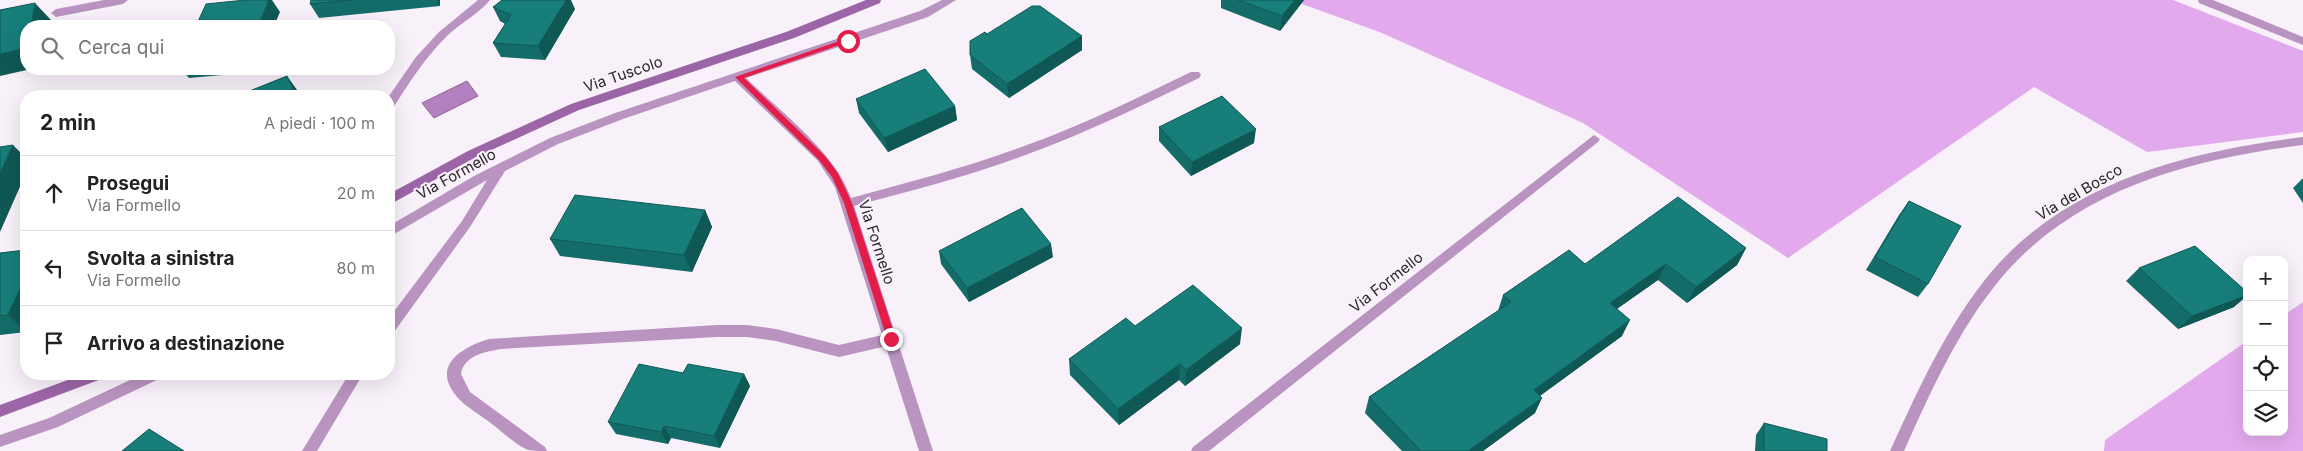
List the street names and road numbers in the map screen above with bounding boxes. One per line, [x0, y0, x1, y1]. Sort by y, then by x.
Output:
street label: Via Tuscolo [581, 52, 665, 96]
street label: Via Formello [413, 144, 499, 204]
street label: Via del Bosco [2032, 160, 2126, 224]
street label: Via Formello [854, 197, 900, 287]
street label: Via Formello [1346, 247, 1426, 317]

